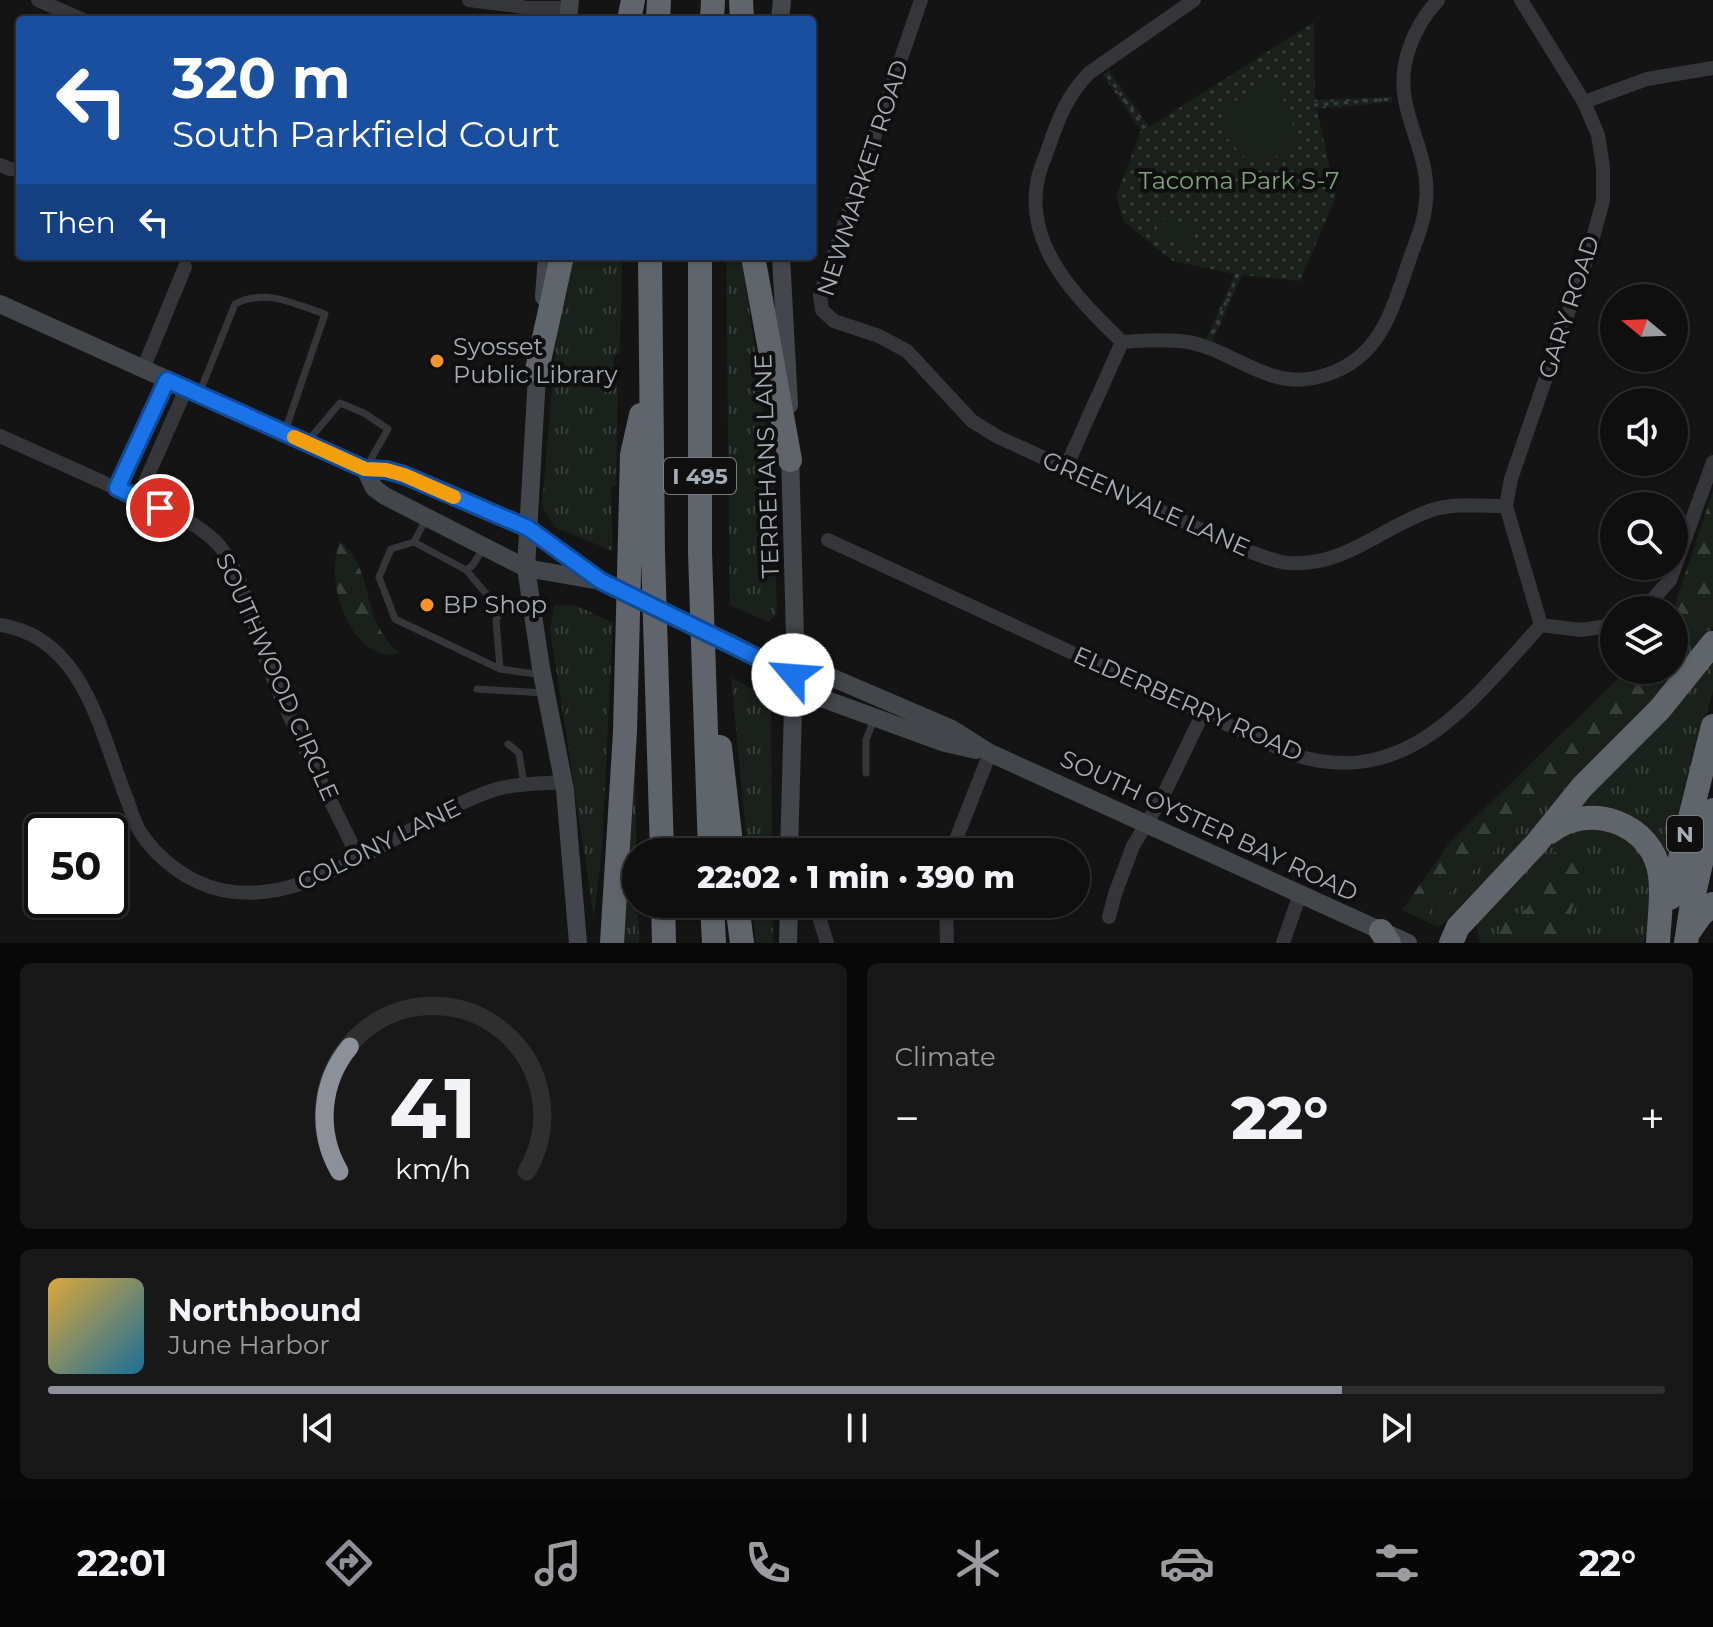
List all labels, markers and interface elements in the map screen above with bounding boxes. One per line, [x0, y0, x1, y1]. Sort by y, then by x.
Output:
text: 320 m [172, 44, 351, 112]
icon: left [40, 48, 144, 152]
street label: NEWMARKET ROAD [811, 56, 914, 300]
text: South Parkfield Court [172, 112, 560, 156]
park label: Tacoma Park S-7 [1139, 166, 1339, 195]
icon: left [132, 200, 176, 244]
text: Then [40, 204, 116, 241]
street label: GARY ROAD [1532, 232, 1605, 382]
north arrow [1600, 284, 1688, 372]
map controls [1600, 284, 1688, 684]
place label: Syosset Public Library [453, 332, 618, 389]
marker: Syosset Public Library [428, 352, 446, 370]
street label: TERREHANS LANE [748, 353, 785, 579]
button: sound [1600, 388, 1688, 476]
street label: GREENVALE LANE [1038, 445, 1254, 562]
road number: I 495 [664, 458, 736, 494]
pin [126, 474, 194, 542]
icon: arrive [138, 486, 182, 530]
button: search [1600, 492, 1688, 580]
street label: SOUTHWOOD CIRCLE [210, 549, 345, 805]
place label: BP Shop [443, 590, 547, 619]
marker: BP Shop [418, 596, 436, 614]
button: layers [1600, 596, 1688, 684]
position arrow [751, 633, 835, 717]
street label: ELDERBERRY ROAD [1069, 640, 1307, 767]
street label: SOUTH OYSTER BAY ROAD [1056, 744, 1363, 907]
street label: COLONY LANE [293, 793, 465, 897]
speed limit sign: 50 [24, 814, 128, 918]
road number: N [1667, 816, 1703, 852]
text: 22:02 · 1 min · 390 m [697, 859, 1015, 896]
text: Climate [895, 1041, 996, 1073]
text: 41 [389, 1057, 477, 1159]
text: 22° [1231, 1081, 1328, 1154]
text: − [895, 1091, 920, 1145]
text: + [1640, 1091, 1665, 1145]
text: km/h [395, 1151, 471, 1186]
text: Northbound [168, 1292, 362, 1329]
text: June Harbor [168, 1329, 330, 1361]
icon: previous [296, 1406, 340, 1450]
icon: pause [835, 1406, 879, 1450]
icon: next [1374, 1406, 1418, 1450]
icon: directions [321, 1535, 377, 1591]
icon: music [530, 1535, 586, 1591]
icon: phone [740, 1535, 796, 1591]
icon: climate [950, 1535, 1006, 1591]
icon: car [1159, 1535, 1215, 1591]
icon: filters [1369, 1535, 1425, 1591]
text: 22:01 [77, 1541, 167, 1585]
text: 22° [1579, 1541, 1636, 1585]

